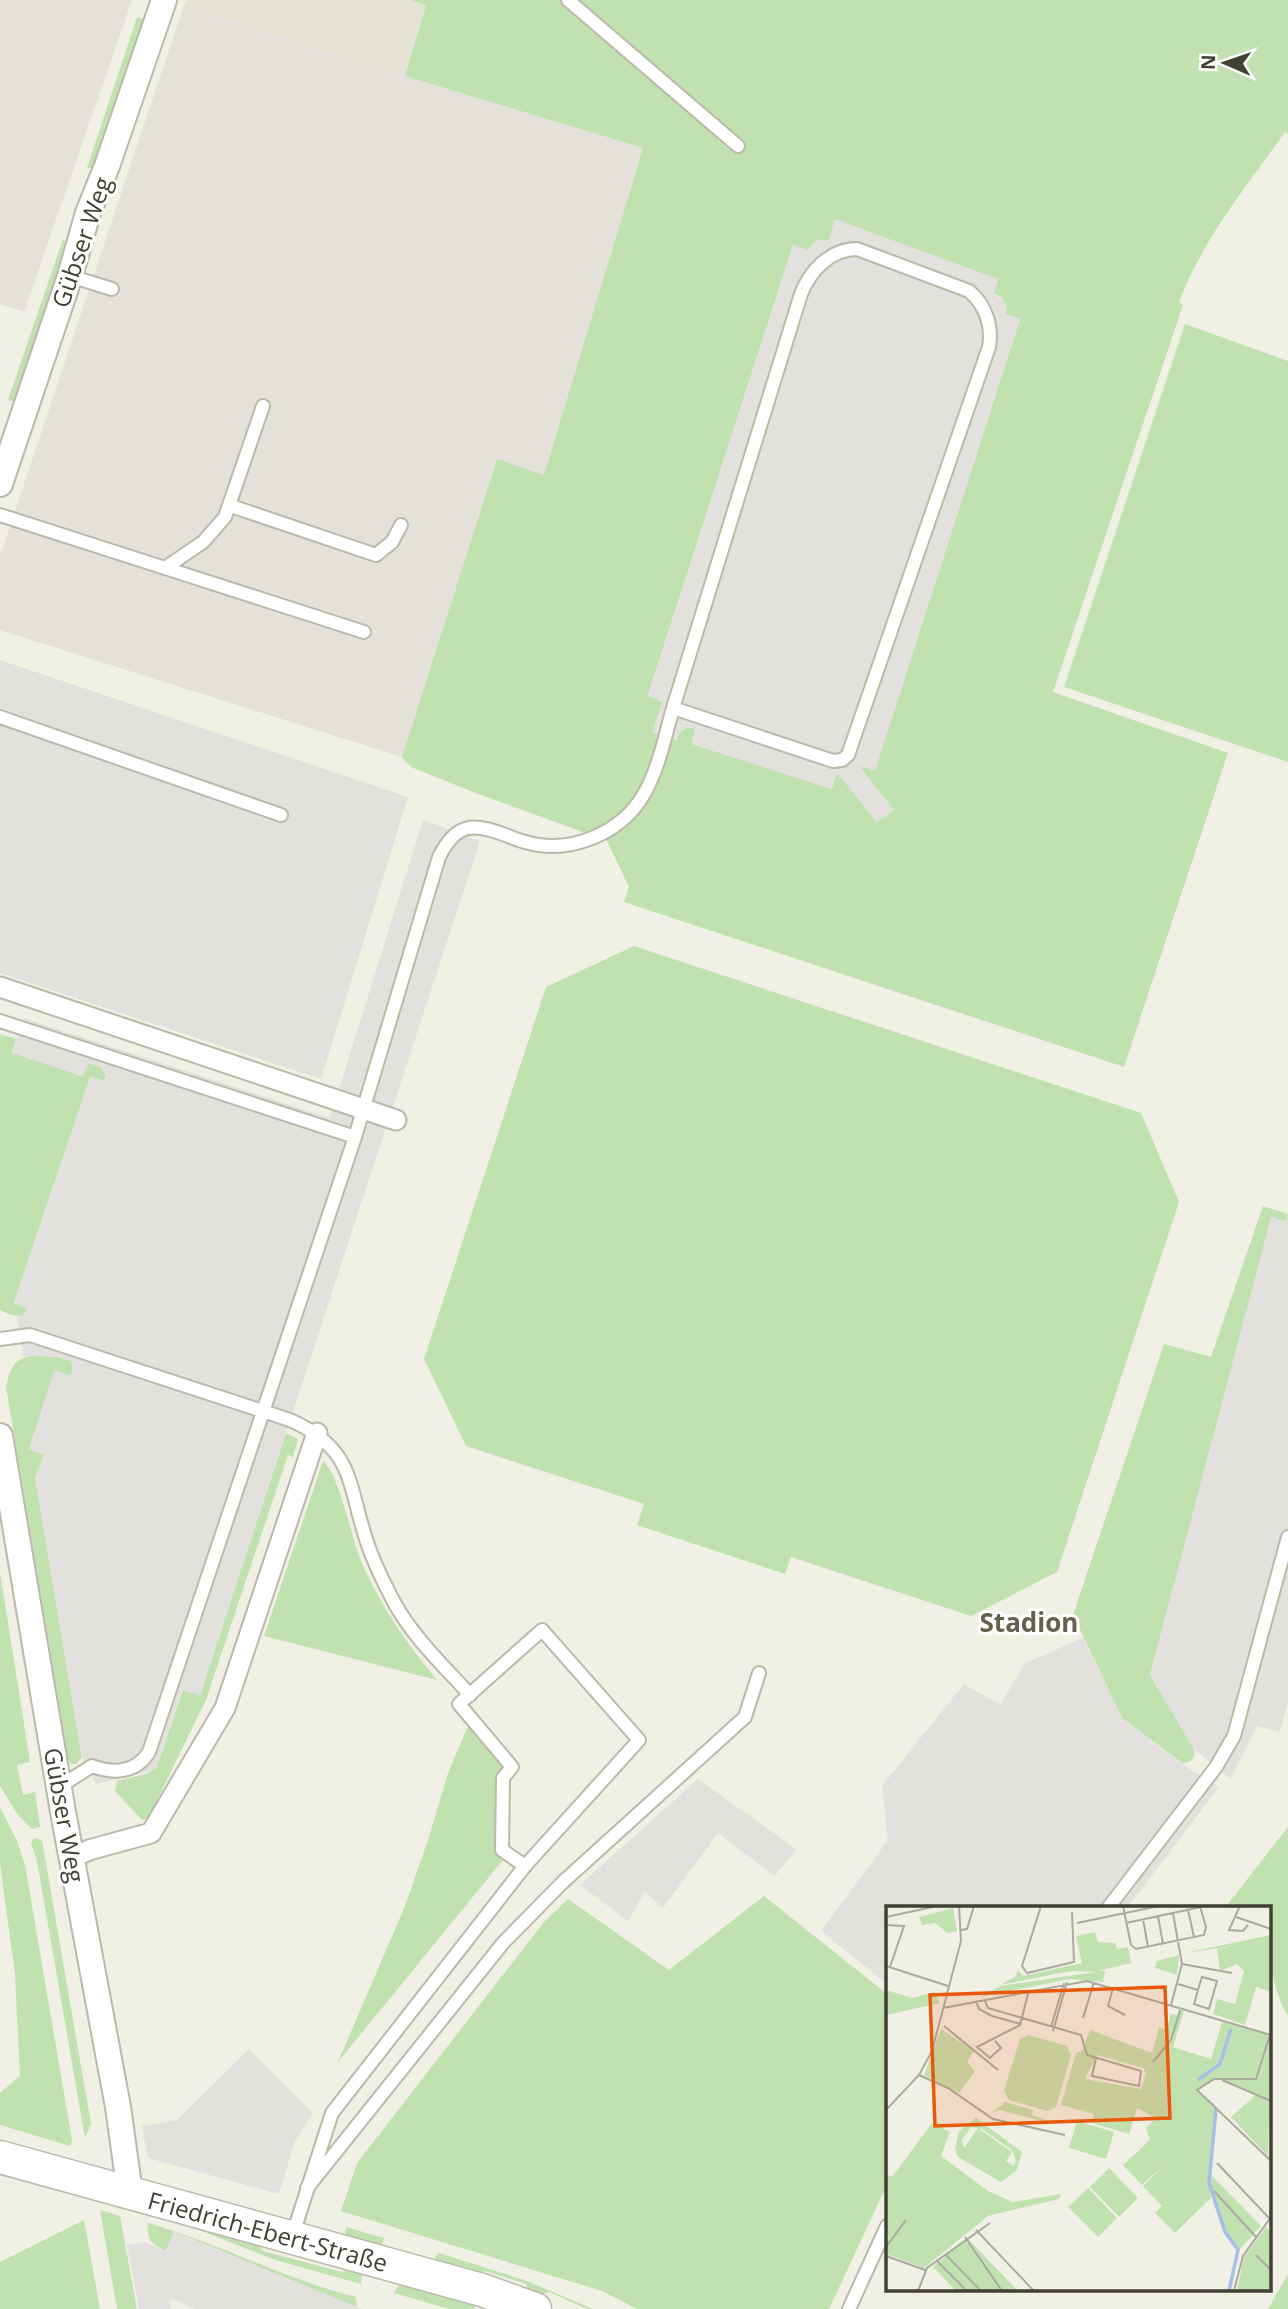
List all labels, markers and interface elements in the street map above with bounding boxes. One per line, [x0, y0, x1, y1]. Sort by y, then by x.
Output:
north arrow [1190, 28, 1260, 98]
text: N [1195, 54, 1221, 71]
street label: Gübser Weg [43, 172, 119, 312]
district label: Stadion [980, 1604, 1078, 1640]
street label: Gübser Weg [37, 1745, 93, 1885]
inset map [886, 1906, 1270, 2292]
street label: Friedrich-Ebert-Straße [144, 2183, 392, 2279]

